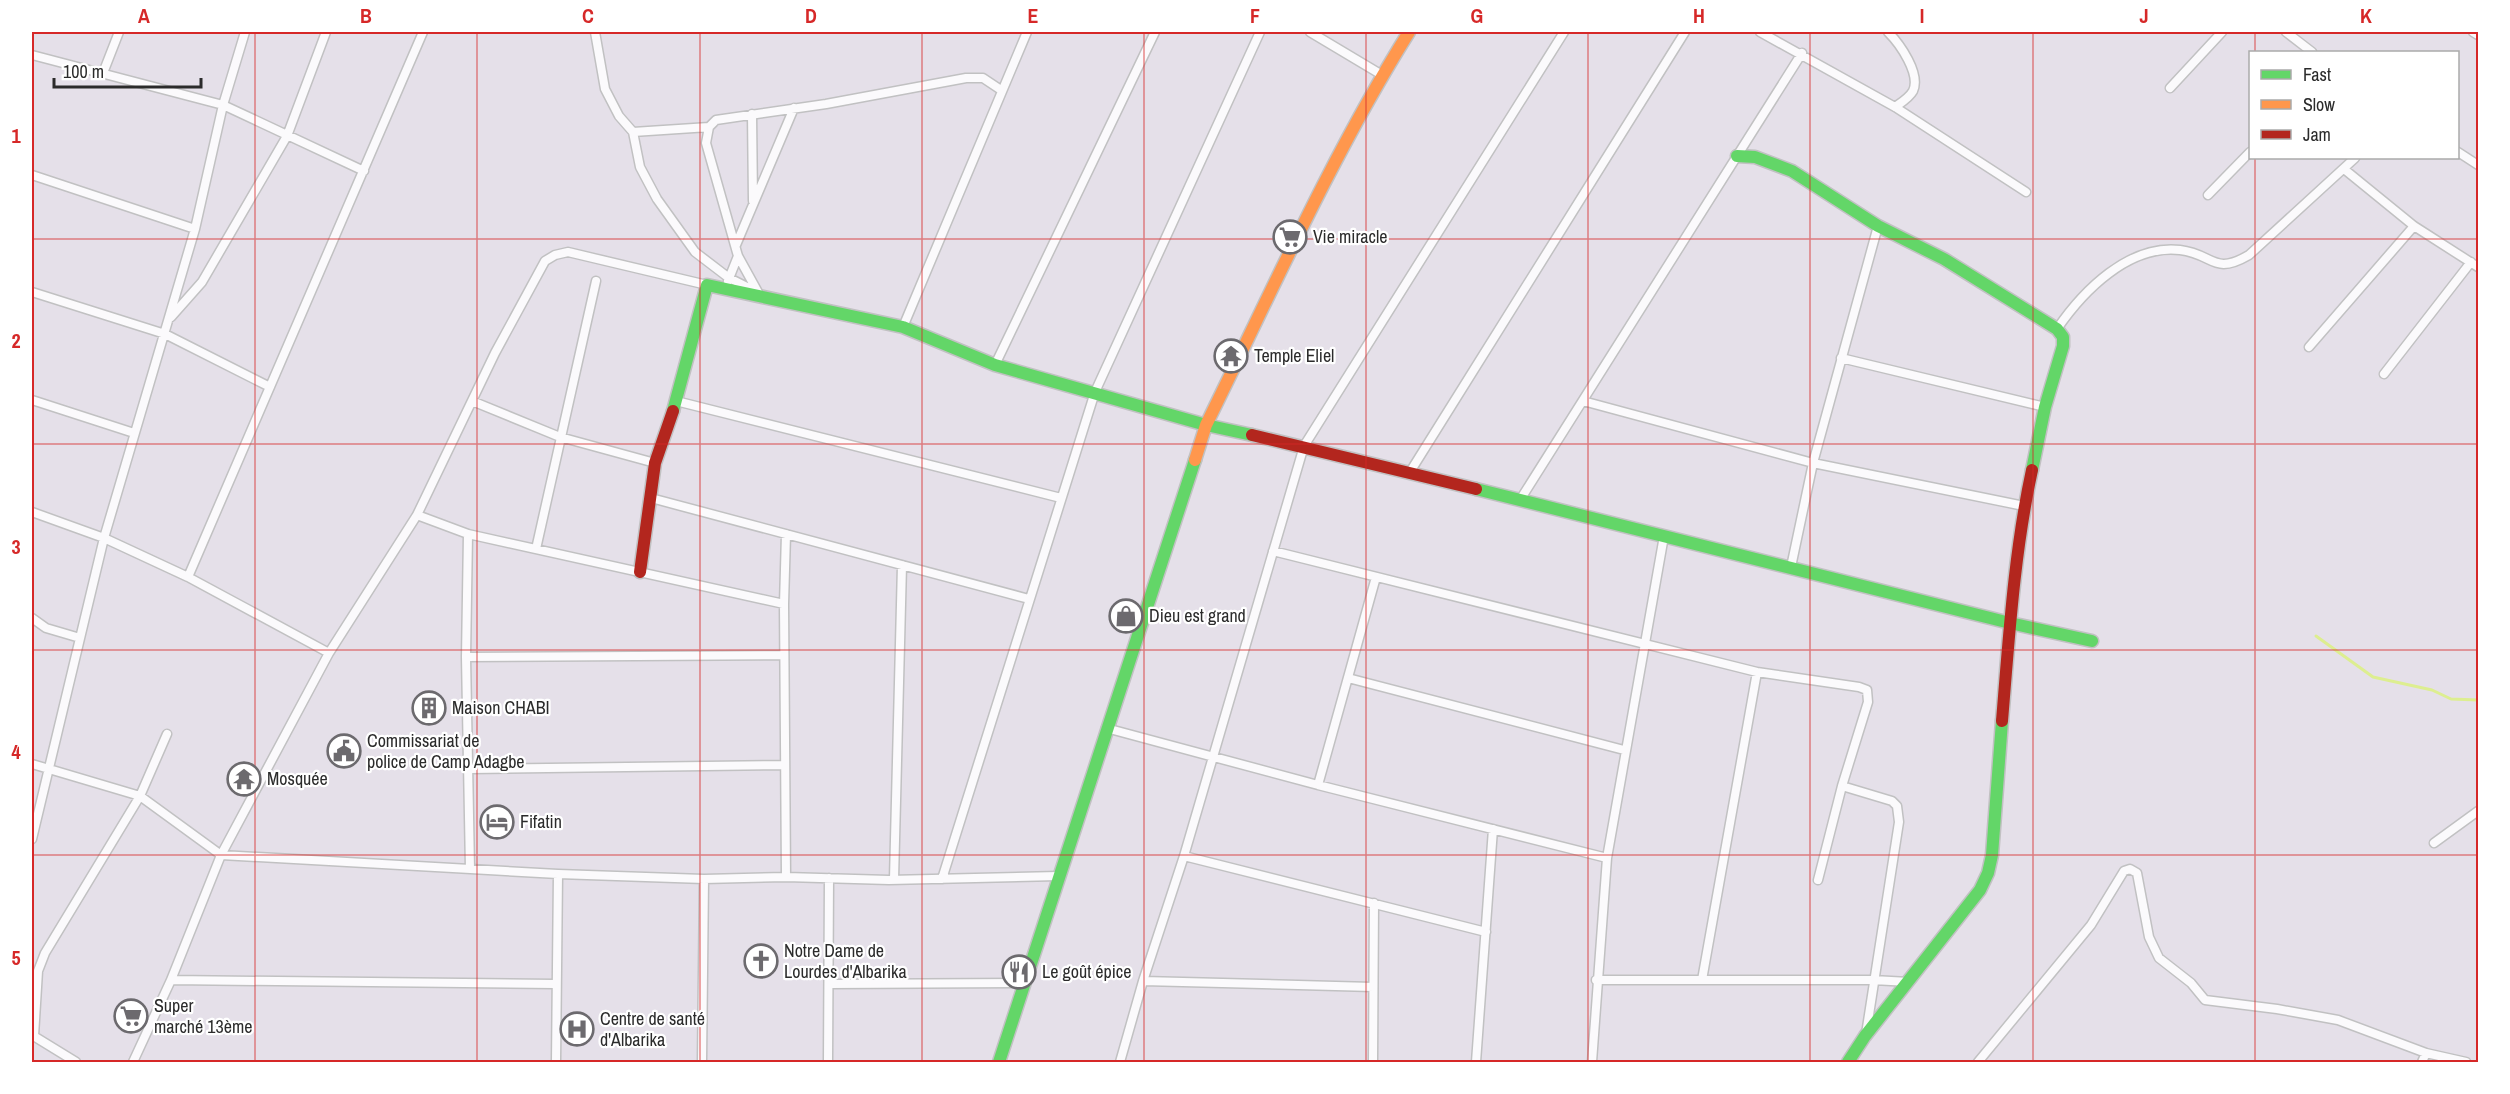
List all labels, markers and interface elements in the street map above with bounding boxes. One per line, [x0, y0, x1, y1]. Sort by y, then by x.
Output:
text: A [138, 2, 150, 29]
text: B [360, 2, 372, 29]
text: C [582, 2, 594, 29]
text: D [805, 2, 817, 29]
text: E [1028, 2, 1039, 29]
text: F [1250, 2, 1260, 29]
text: G [1471, 2, 1483, 29]
text: H [1693, 2, 1705, 29]
text: I [1920, 2, 1924, 29]
text: J [2139, 2, 2149, 29]
text: K [2360, 2, 2372, 29]
scale bar [54, 51, 201, 89]
legend [2249, 51, 2459, 159]
text: 100 m [63, 59, 104, 84]
text: Fast [2303, 62, 2331, 87]
text: Slow [2303, 92, 2335, 117]
text: 1 [11, 122, 21, 149]
text: Jam [2303, 122, 2331, 147]
supermarket icon: Vie miracle [1272, 219, 1308, 255]
place label: Vie miracle [1313, 224, 1387, 249]
text: 2 [11, 327, 21, 354]
temple icon: Temple Eliel [1213, 338, 1249, 374]
place label: Temple Eliel [1254, 343, 1334, 368]
text: 3 [11, 533, 21, 560]
shop icon: Dieu est grand [1108, 598, 1144, 634]
place label: Dieu est grand [1149, 603, 1246, 628]
building icon: Maison CHABI [411, 690, 447, 726]
place label: Maison CHABI [452, 695, 550, 720]
place label: Commissariat de police de Camp Adagbe [367, 728, 525, 774]
public building icon: Commissariat de police de Camp Adagbe [326, 733, 362, 769]
text: 4 [11, 738, 21, 765]
temple icon: Mosquée [226, 761, 262, 797]
place label: Mosquée [267, 766, 328, 791]
hotel icon: Fifatin [479, 804, 515, 840]
place label: Fifatin [520, 809, 562, 834]
place label: Notre Dame de Lourdes d'Albarika [784, 938, 907, 984]
church icon: Notre Dame de Lourdes d'Albarika [743, 943, 779, 979]
text: 5 [11, 944, 21, 971]
restaurant icon: Le goût épice [1001, 954, 1037, 990]
place label: Le goût épice [1042, 959, 1131, 984]
place label: Super marché 13ème [154, 993, 252, 1039]
supermarket icon: Super marché 13ème [113, 998, 149, 1034]
place label: Centre de santé d'Albarika [600, 1006, 705, 1052]
hospital icon: Centre de santé d'Albarika [559, 1011, 595, 1047]

